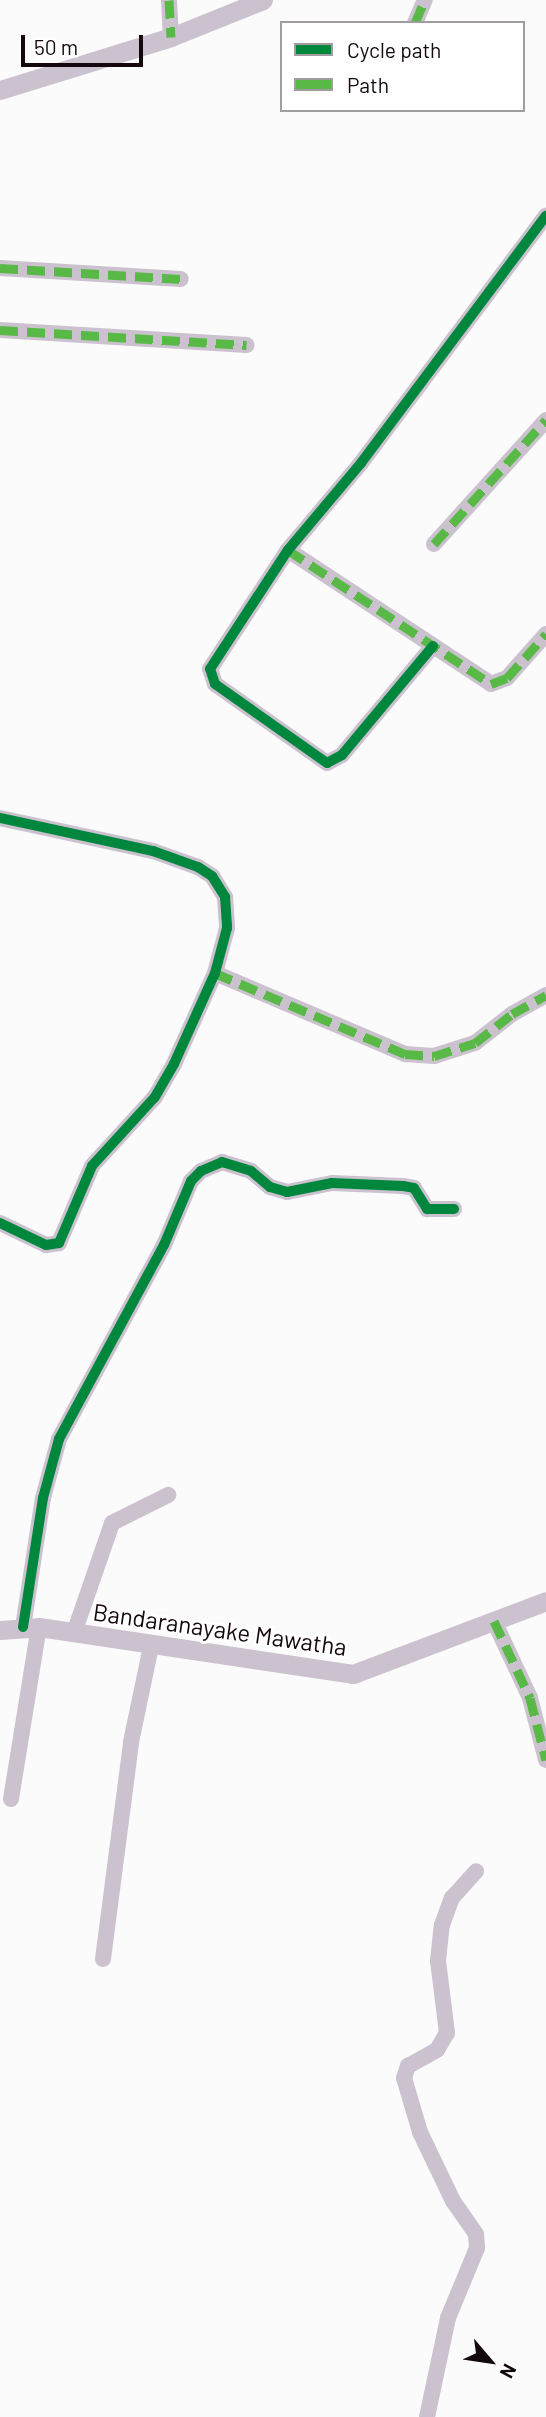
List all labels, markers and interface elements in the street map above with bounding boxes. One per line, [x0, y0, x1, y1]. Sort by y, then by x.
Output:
scale bar [24, 21, 147, 65]
legend [280, 21, 525, 112]
text: 50 m [34, 34, 78, 59]
text: Cycle path [347, 37, 441, 62]
text: Path [347, 72, 389, 97]
street label: Bandaranayake Mawatha [91, 1597, 349, 1661]
north arrow [455, 2326, 525, 2396]
text: N [496, 2360, 522, 2383]

